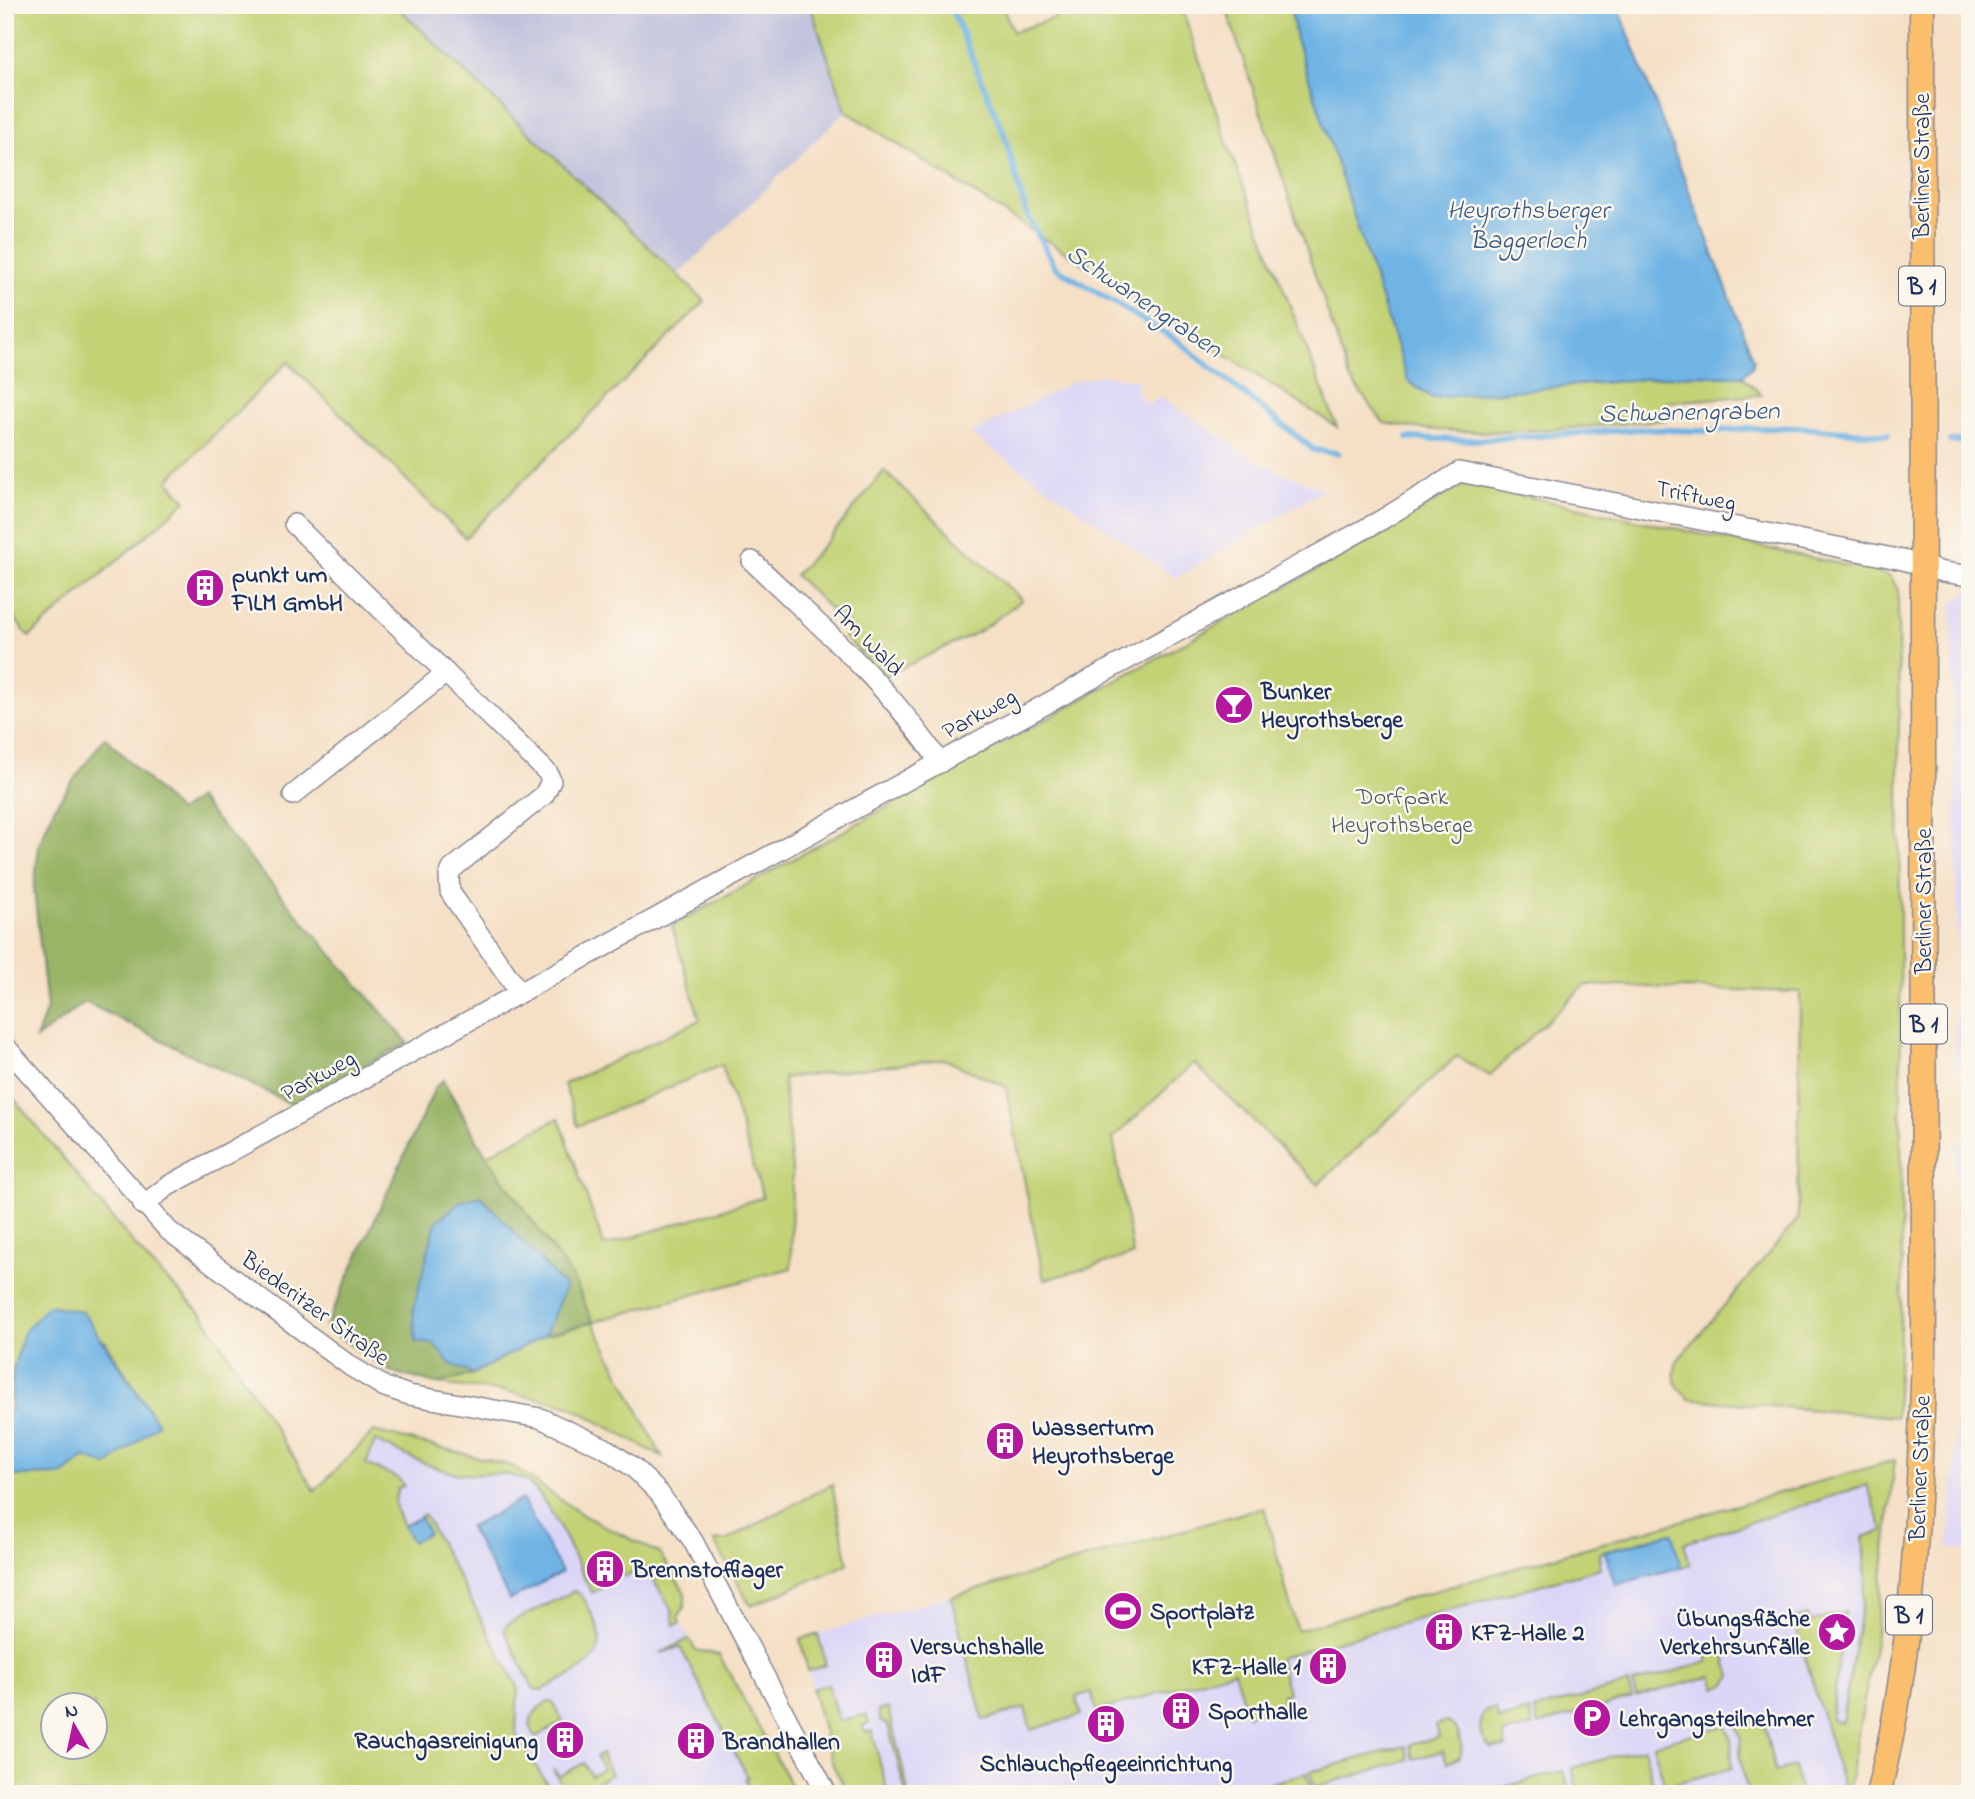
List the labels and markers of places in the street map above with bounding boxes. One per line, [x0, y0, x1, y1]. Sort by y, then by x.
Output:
place label: punkt um FILM GmbH [231, 559, 343, 622]
building icon: punkt um FILM GmbH [184, 567, 226, 609]
place label: Bunker Heyrothsberge [1260, 676, 1404, 740]
bar icon: Bunker Heyrothsberge [1213, 684, 1255, 726]
place label: Wasserturm Heyrothsberge [1032, 1412, 1175, 1476]
building icon: Wasserturm Heyrothsberge [984, 1420, 1026, 1462]
building icon: Brennstofflager [584, 1548, 626, 1590]
place label: Brennstofflager [631, 1554, 783, 1590]
sports icon: Sportplatz [1102, 1590, 1144, 1632]
place label: Sportplatz [1150, 1596, 1255, 1631]
place label: Übungsfläche Verkehrsunfälle [1660, 1603, 1811, 1666]
building icon: KFZ-Halle 2 [1423, 1611, 1465, 1653]
place icon: Übungsfläche Verkehrsunfälle [1816, 1611, 1858, 1653]
place label: KFZ-Halle 2 [1471, 1617, 1585, 1652]
place label: Versuchshalle IdF [910, 1631, 1045, 1694]
building icon: Versuchshalle IdF [863, 1639, 905, 1681]
building icon: KFZ-Halle 1 [1307, 1645, 1349, 1687]
place label: KFZ-Halle 1 [1192, 1651, 1301, 1686]
building icon: Sporthalle [1160, 1690, 1202, 1732]
place label: Sporthalle [1208, 1696, 1309, 1731]
parking icon: Lehrgangsteilnehmer [1571, 1697, 1613, 1739]
building icon: Schlauchpflegeeinrichtung [1085, 1703, 1127, 1745]
place label: Lehrgangsteilnehmer [1619, 1703, 1815, 1739]
building icon: Rauchgasreinigung [544, 1719, 586, 1761]
building icon: Brandhallen [675, 1720, 717, 1762]
place label: Rauchgasreinigung [354, 1725, 538, 1761]
place label: Brandhallen [722, 1726, 840, 1761]
place label: Schlauchpflegeeinrichtung [980, 1748, 1233, 1784]

